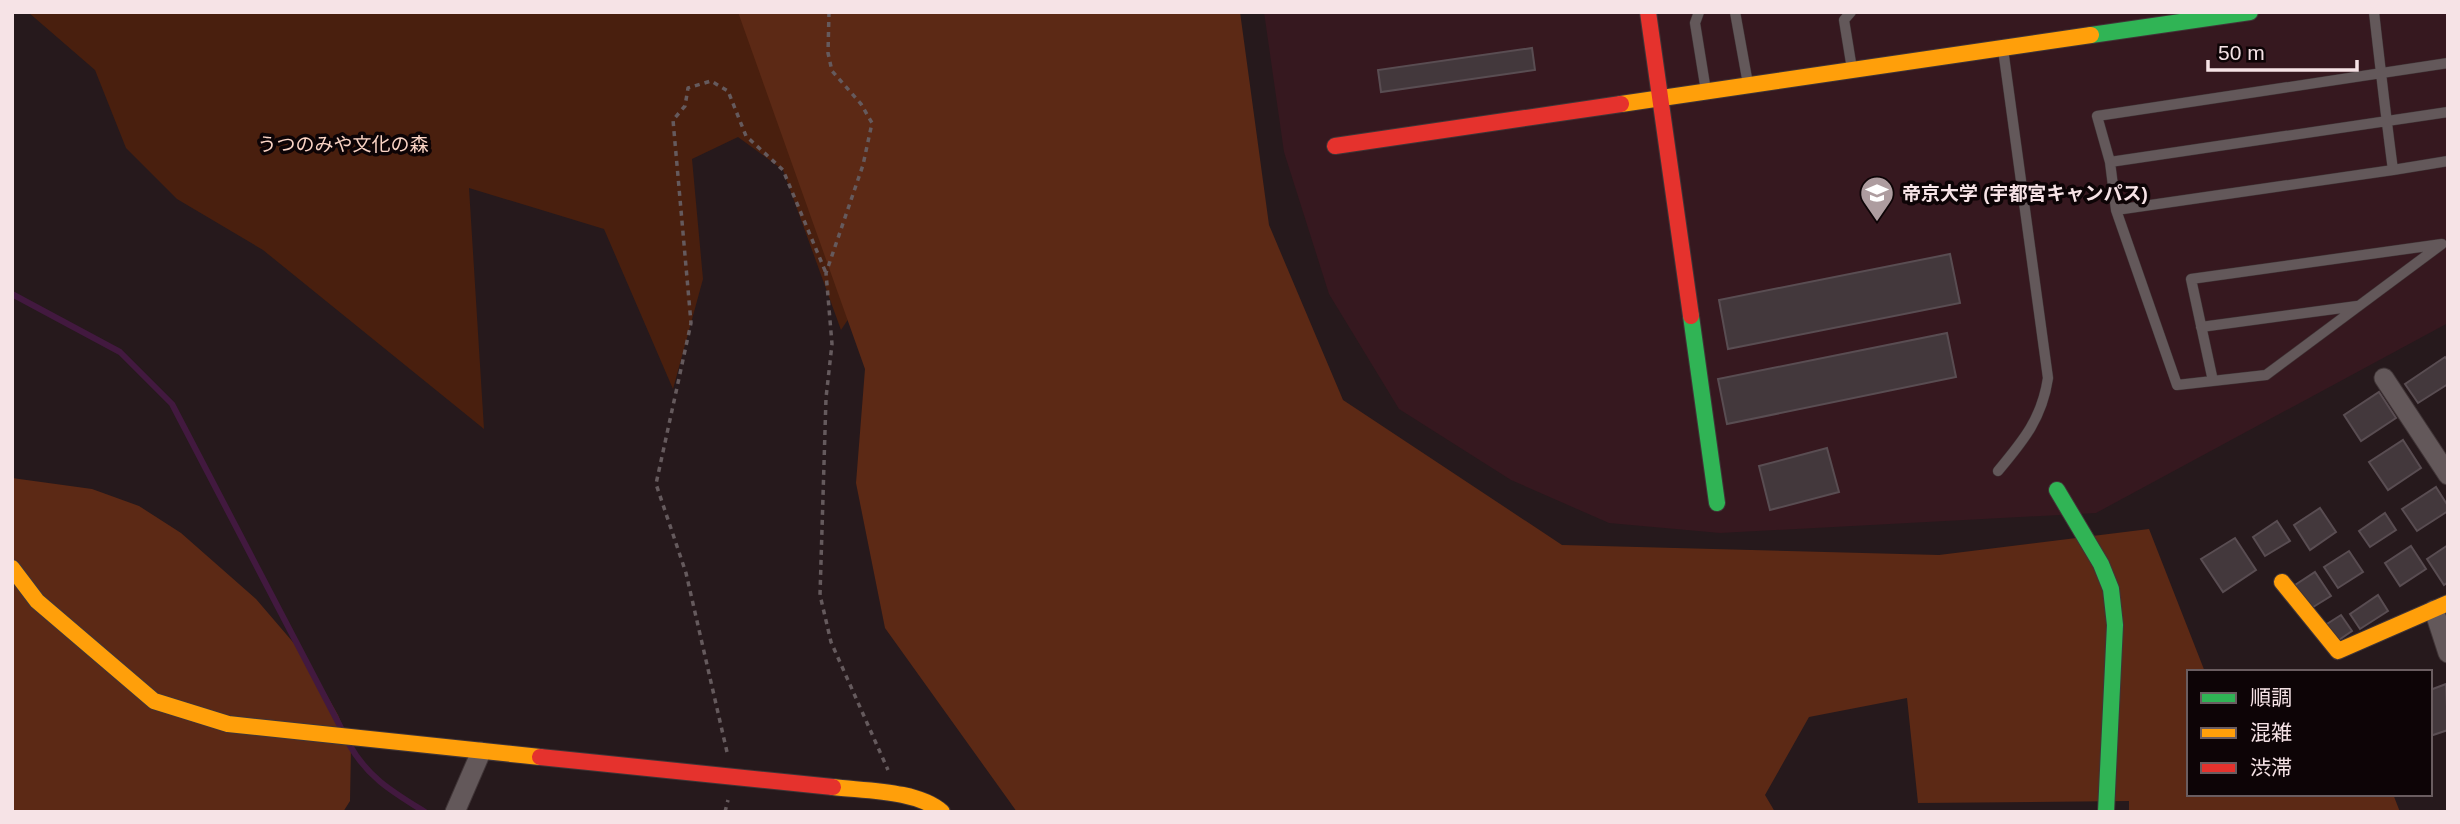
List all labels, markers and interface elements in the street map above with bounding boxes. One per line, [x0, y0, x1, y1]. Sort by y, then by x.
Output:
scale bar [2208, 28, 2357, 72]
text: 50 m [2218, 41, 2265, 64]
park label: うつのみや文化の森 [257, 134, 429, 155]
school or university icon: 帝京大学 (宇都宮キャンパス) [1858, 174, 1896, 223]
place label: 帝京大学 (宇都宮キャンパス) [1902, 183, 2148, 204]
legend [2187, 670, 2432, 796]
text: 順調 [2250, 686, 2292, 709]
text: 混雑 [2250, 721, 2292, 744]
text: 渋滞 [2250, 756, 2292, 779]

